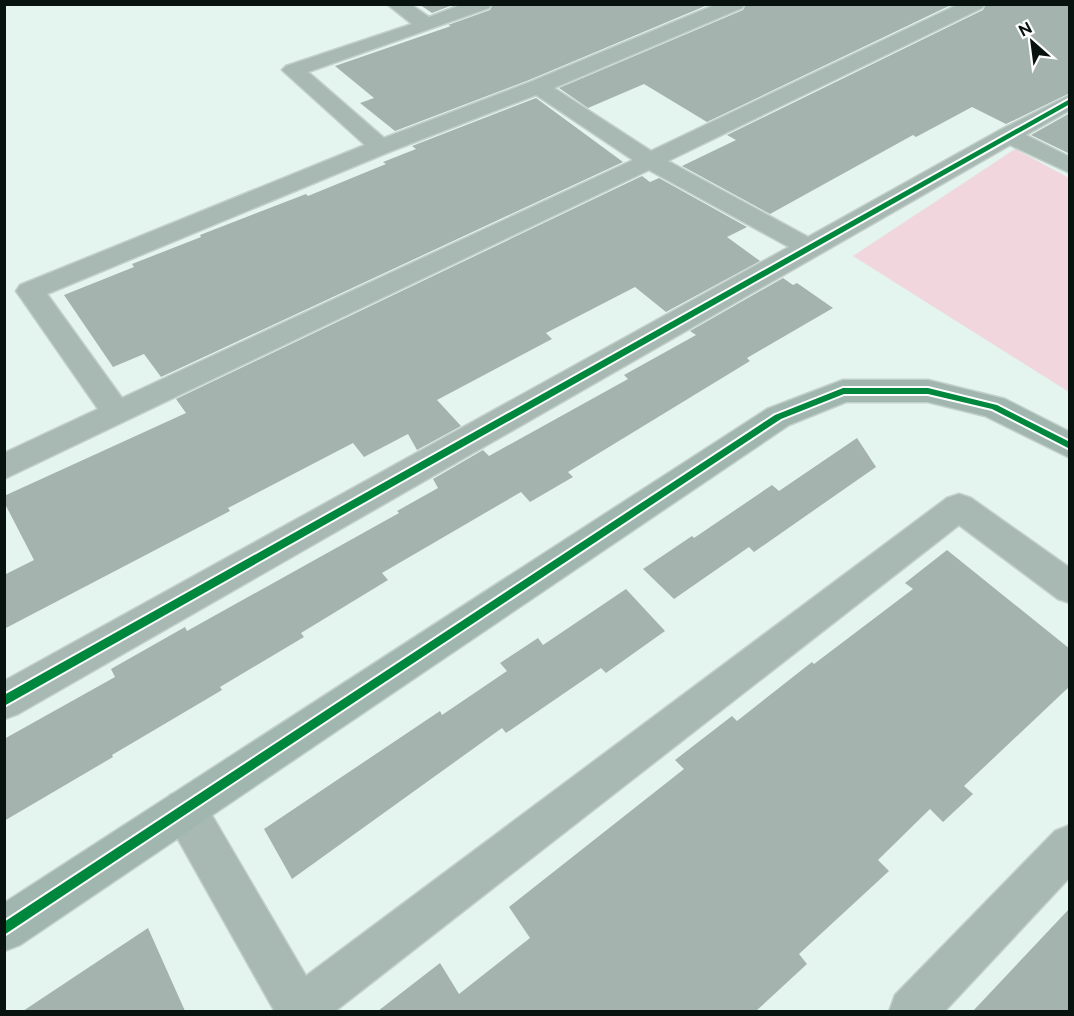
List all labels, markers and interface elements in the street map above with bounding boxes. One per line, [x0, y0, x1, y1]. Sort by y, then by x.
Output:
north arrow [1002, 12, 1062, 72]
text: N [1015, 18, 1035, 40]

